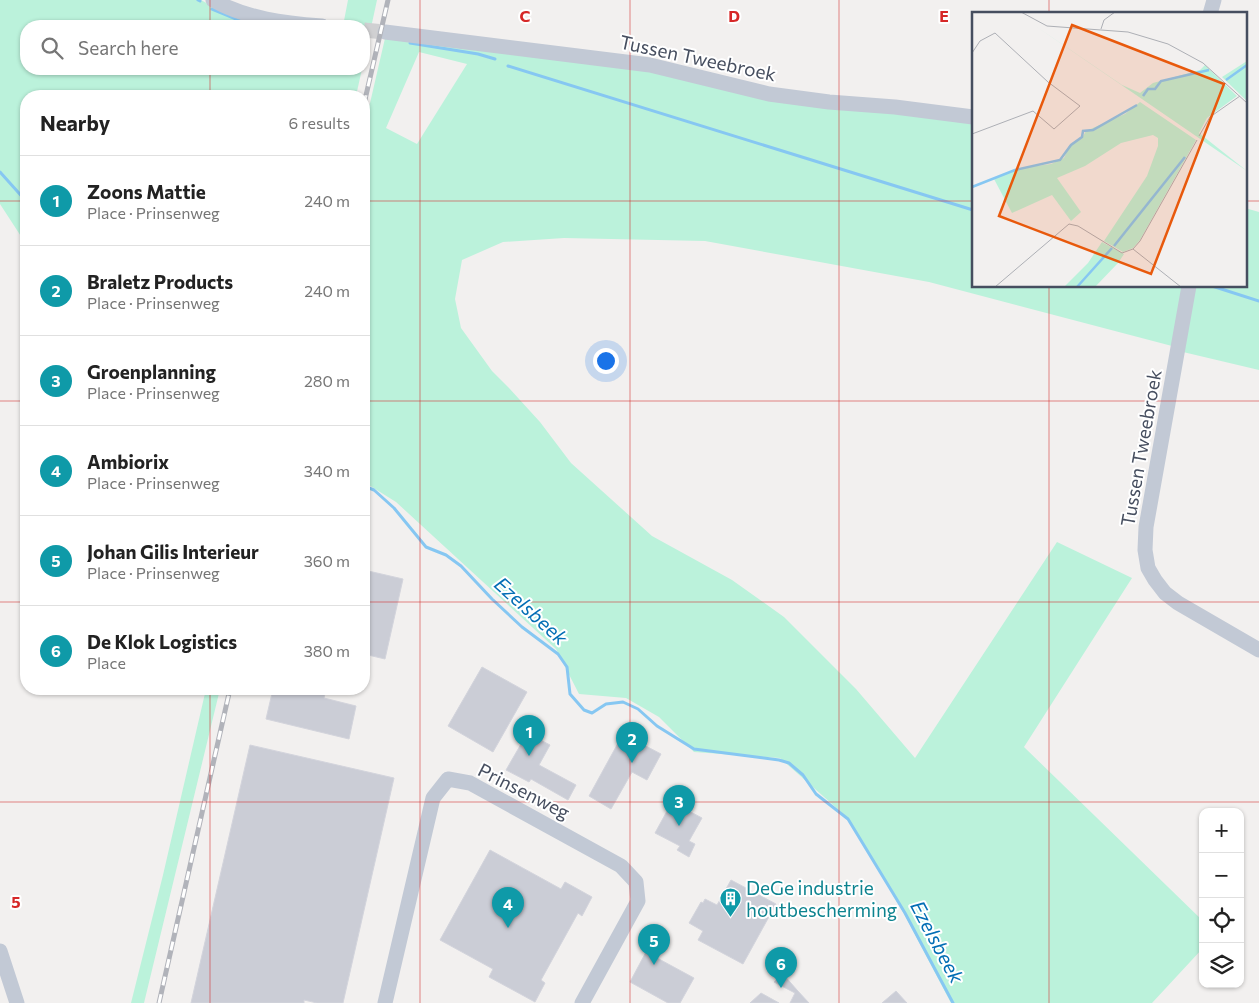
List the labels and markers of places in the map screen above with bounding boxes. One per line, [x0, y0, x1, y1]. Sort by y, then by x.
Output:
pin: 1 [513, 715, 545, 756]
pin: 2 [616, 722, 648, 763]
pin: 3 [663, 785, 695, 826]
place label: DeGe industrie houtbescherming [746, 876, 897, 921]
pin: 4 [492, 887, 524, 928]
building icon: DeGe industrie houtbescherming [718, 887, 742, 918]
pin: 5 [638, 924, 670, 965]
pin: 6 [765, 947, 797, 988]

